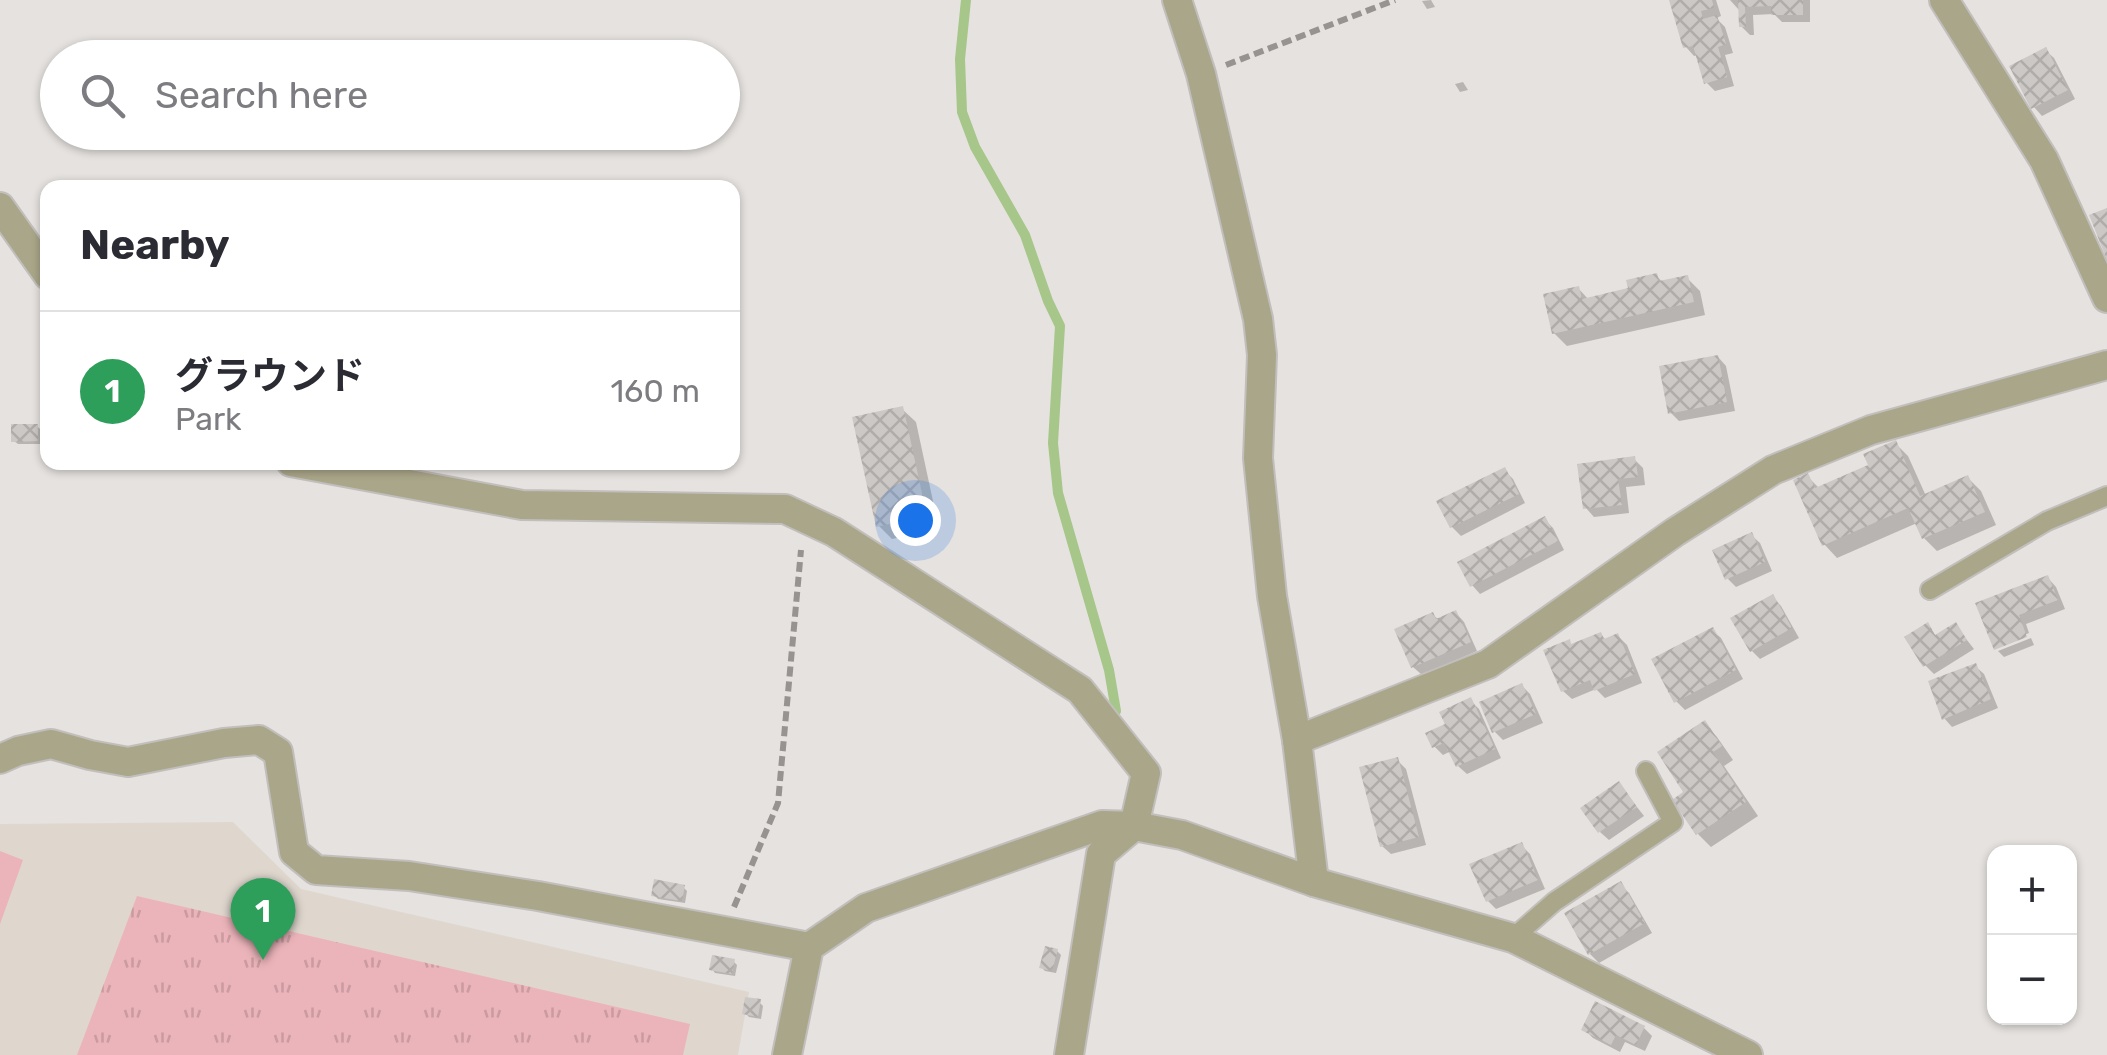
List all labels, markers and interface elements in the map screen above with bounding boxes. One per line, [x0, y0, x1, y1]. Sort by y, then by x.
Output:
search box [40, 40, 740, 150]
icon: search [75, 68, 130, 123]
text: Search here [155, 72, 368, 118]
text: Nearby [80, 220, 230, 270]
text: グラウンド [175, 353, 365, 399]
text: 1 [105, 372, 120, 410]
text: 160 m [610, 372, 700, 410]
text: Park [175, 400, 242, 438]
your location [890, 495, 941, 546]
map controls [1987, 845, 2077, 1025]
button: + [1987, 845, 2077, 935]
pin: 1 [230, 878, 296, 960]
button: − [1987, 935, 2077, 1025]

